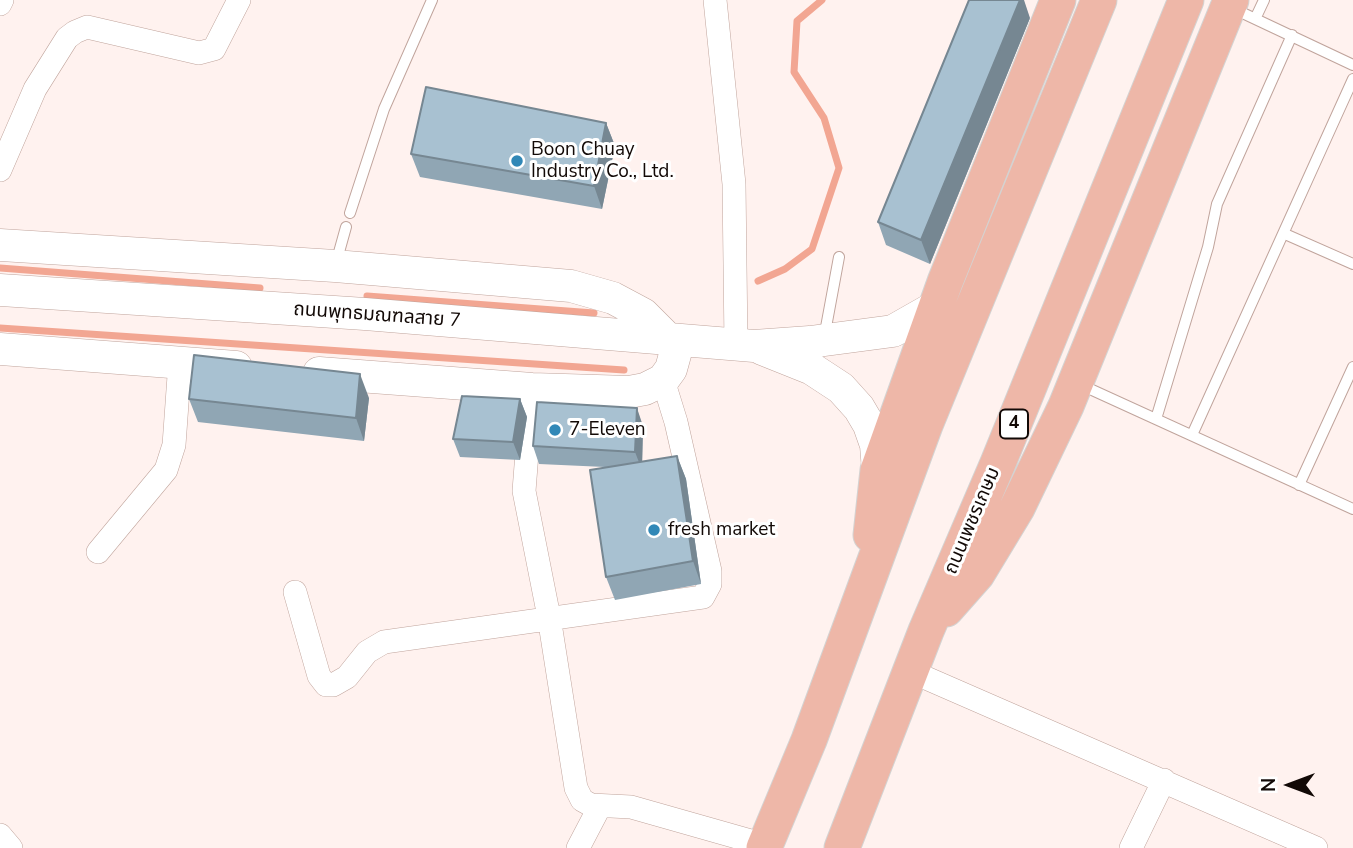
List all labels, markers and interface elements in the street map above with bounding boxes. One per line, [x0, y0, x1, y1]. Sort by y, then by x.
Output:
place label: Boon Chuay Industry Co., Ltd. [531, 139, 674, 183]
marker: Boon Chuay Industry Co., Ltd. [509, 153, 525, 169]
street label: ถนนพุทธมณฑลสาย 7 [293, 299, 461, 333]
road number: 4 [1000, 410, 1028, 438]
place label: 7-Eleven [569, 419, 646, 441]
marker: 7-Eleven [547, 422, 563, 438]
street label: ถนนเพชรเกษม [940, 464, 1006, 578]
place label: fresh market [668, 519, 775, 541]
marker: fresh market [646, 522, 662, 538]
north arrow [1255, 750, 1325, 820]
text: N [1256, 778, 1282, 792]

